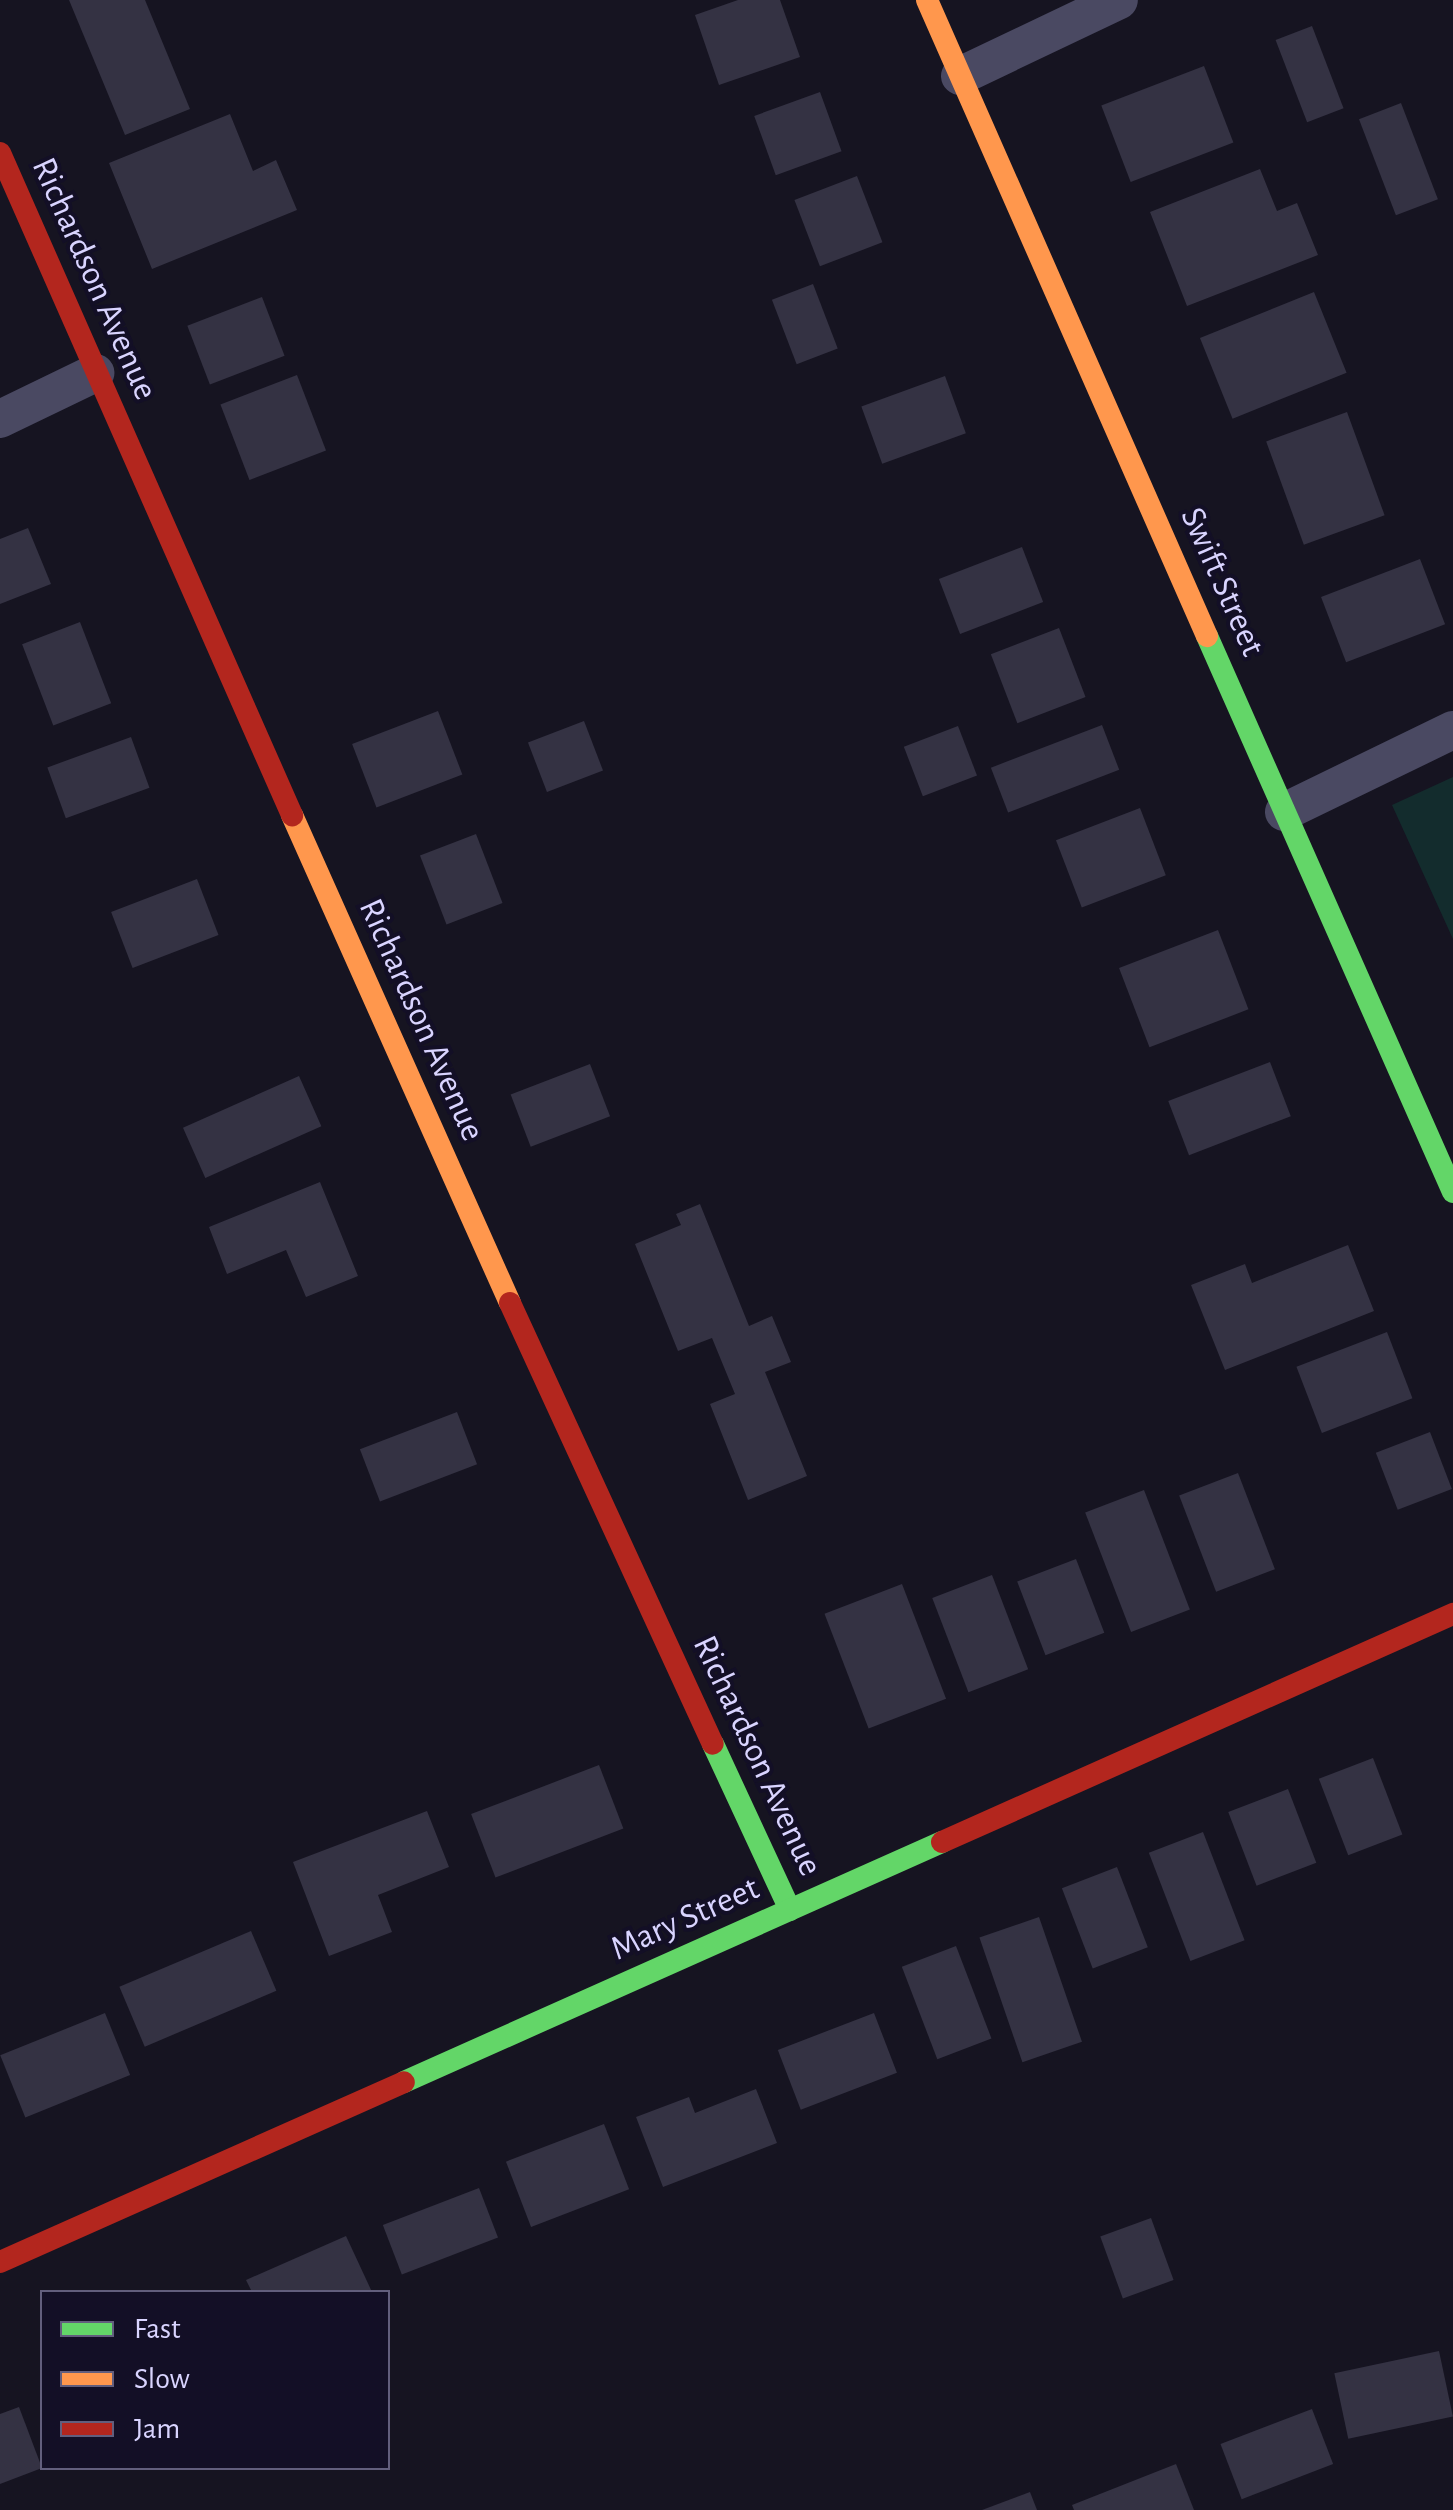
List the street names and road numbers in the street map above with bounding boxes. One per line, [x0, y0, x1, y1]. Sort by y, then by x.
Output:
street label: Richardson Avenue [22, 151, 166, 407]
street label: Swift Street [1171, 501, 1273, 663]
street label: Richardson Avenue [349, 892, 493, 1148]
street label: Richardson Avenue [683, 1629, 831, 1883]
street label: Mary Street [604, 1868, 766, 1970]

